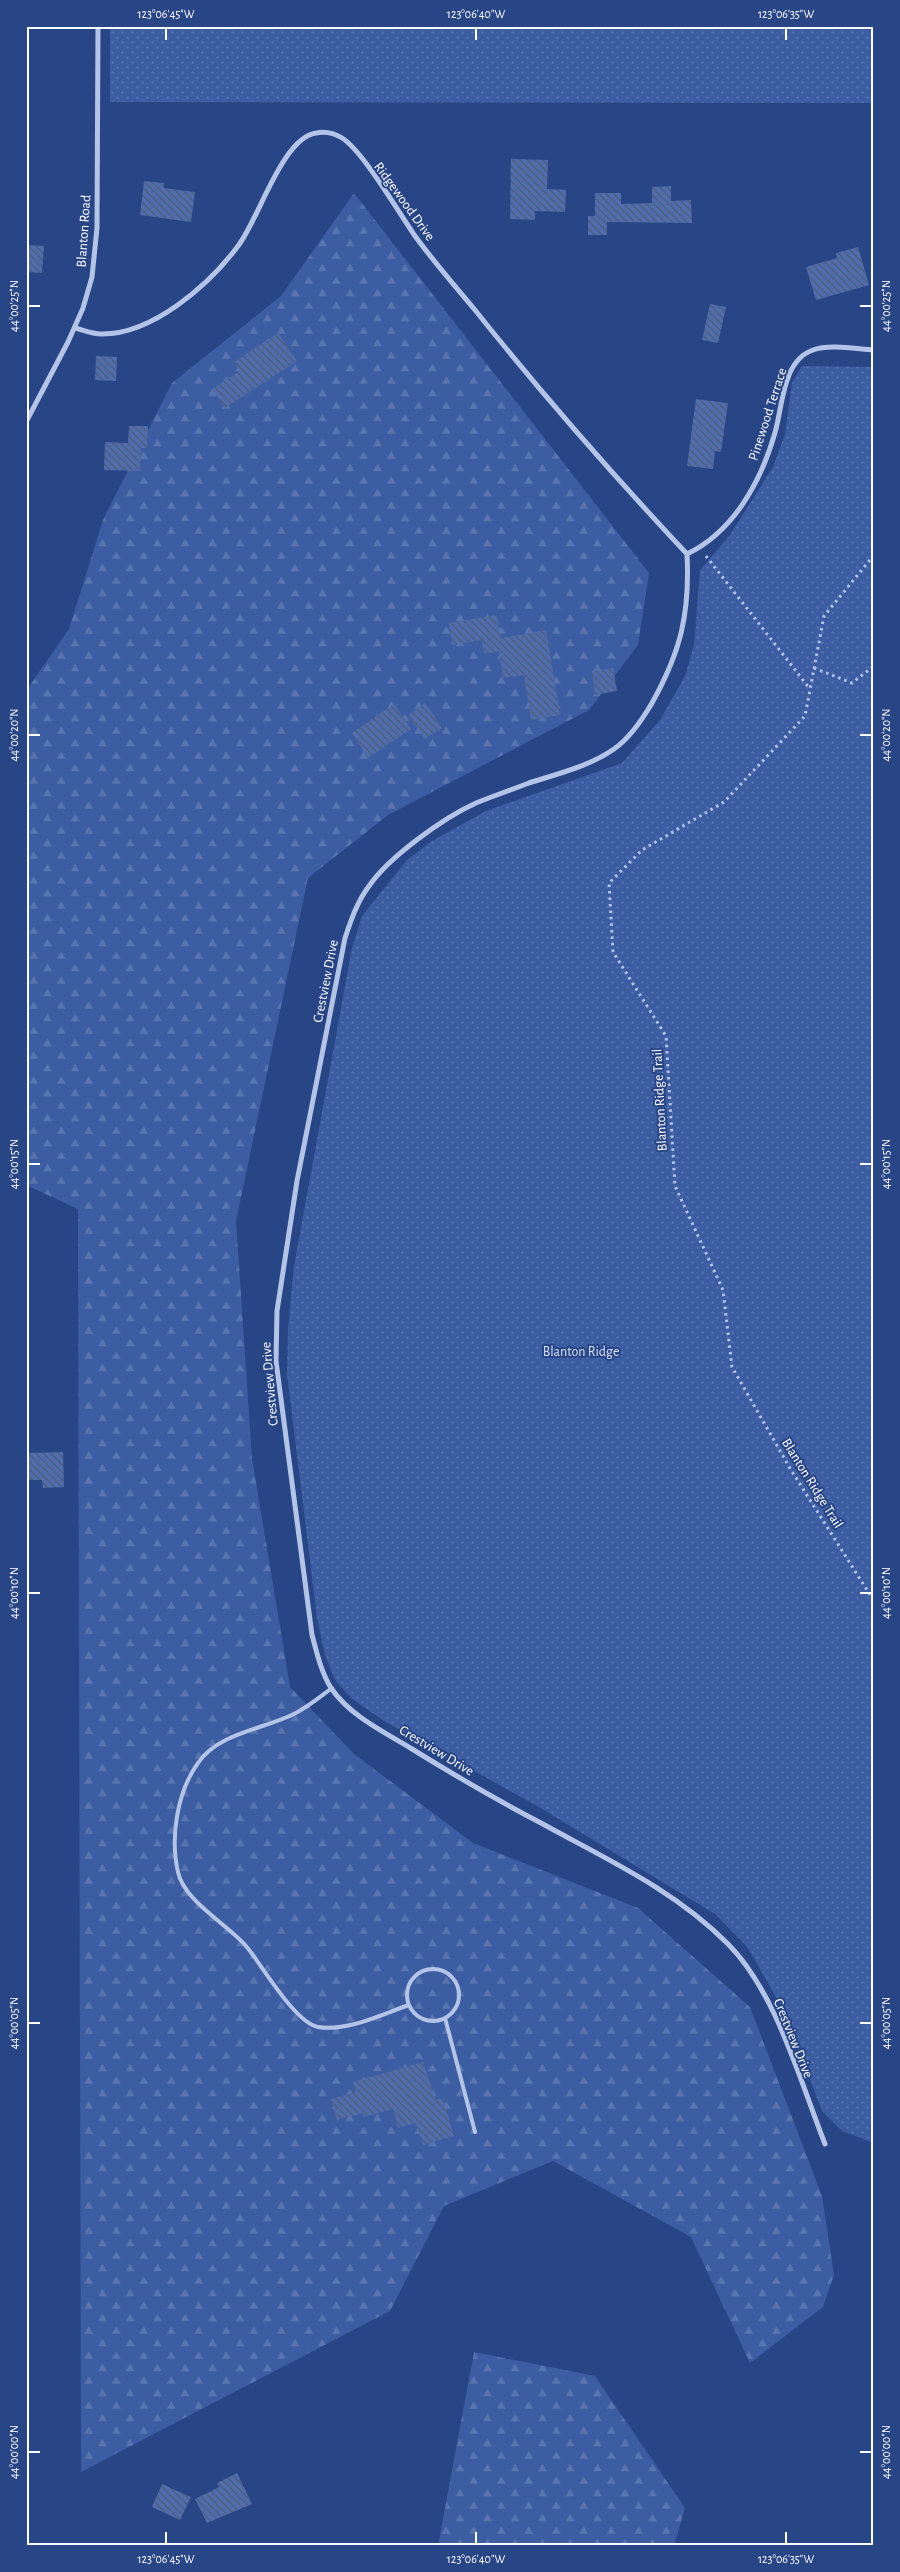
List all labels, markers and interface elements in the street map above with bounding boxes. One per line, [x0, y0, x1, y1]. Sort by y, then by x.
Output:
text: 123°06'45"W [137, 8, 195, 20]
text: 123°06'40"W [447, 8, 505, 20]
text: 123°06'35"W [758, 8, 814, 20]
street label: Ridgewood Drive [371, 160, 437, 243]
street label: Blanton Road [74, 194, 94, 268]
text: 44°00'25"N [8, 280, 20, 332]
text: 44°00'25"N [880, 280, 892, 332]
street label: Pinewood Terrace [746, 366, 790, 462]
text: 44°00'20"N [8, 708, 20, 762]
text: 44°00'20"N [880, 708, 892, 762]
street label: Crestview Drive [311, 939, 341, 1024]
street label: Blanton Ridge Trail [650, 1048, 670, 1152]
text: 44°00'15"N [8, 1139, 20, 1189]
text: 44°00'15"N [880, 1139, 892, 1189]
street label: Crestview Drive [259, 1341, 281, 1426]
park label: Blanton Ridge [543, 1345, 619, 1359]
street label: Blanton Ridge Trail [779, 1436, 845, 1531]
text: 44°00'10"N [8, 1567, 20, 1619]
text: 44°00'10"N [880, 1567, 892, 1619]
street label: Crestview Drive [397, 1723, 476, 1779]
text: 44°00'05"N [8, 1997, 20, 2049]
street label: Crestview Drive [771, 1997, 815, 2080]
text: 44°00'05"N [880, 1997, 892, 2049]
text: 44°00'00"N [8, 2425, 20, 2479]
text: 44°00'00"N [880, 2425, 892, 2479]
text: 123°06'45"W [137, 2553, 195, 2565]
text: 123°06'40"W [447, 2553, 505, 2565]
text: 123°06'35"W [758, 2553, 814, 2565]

